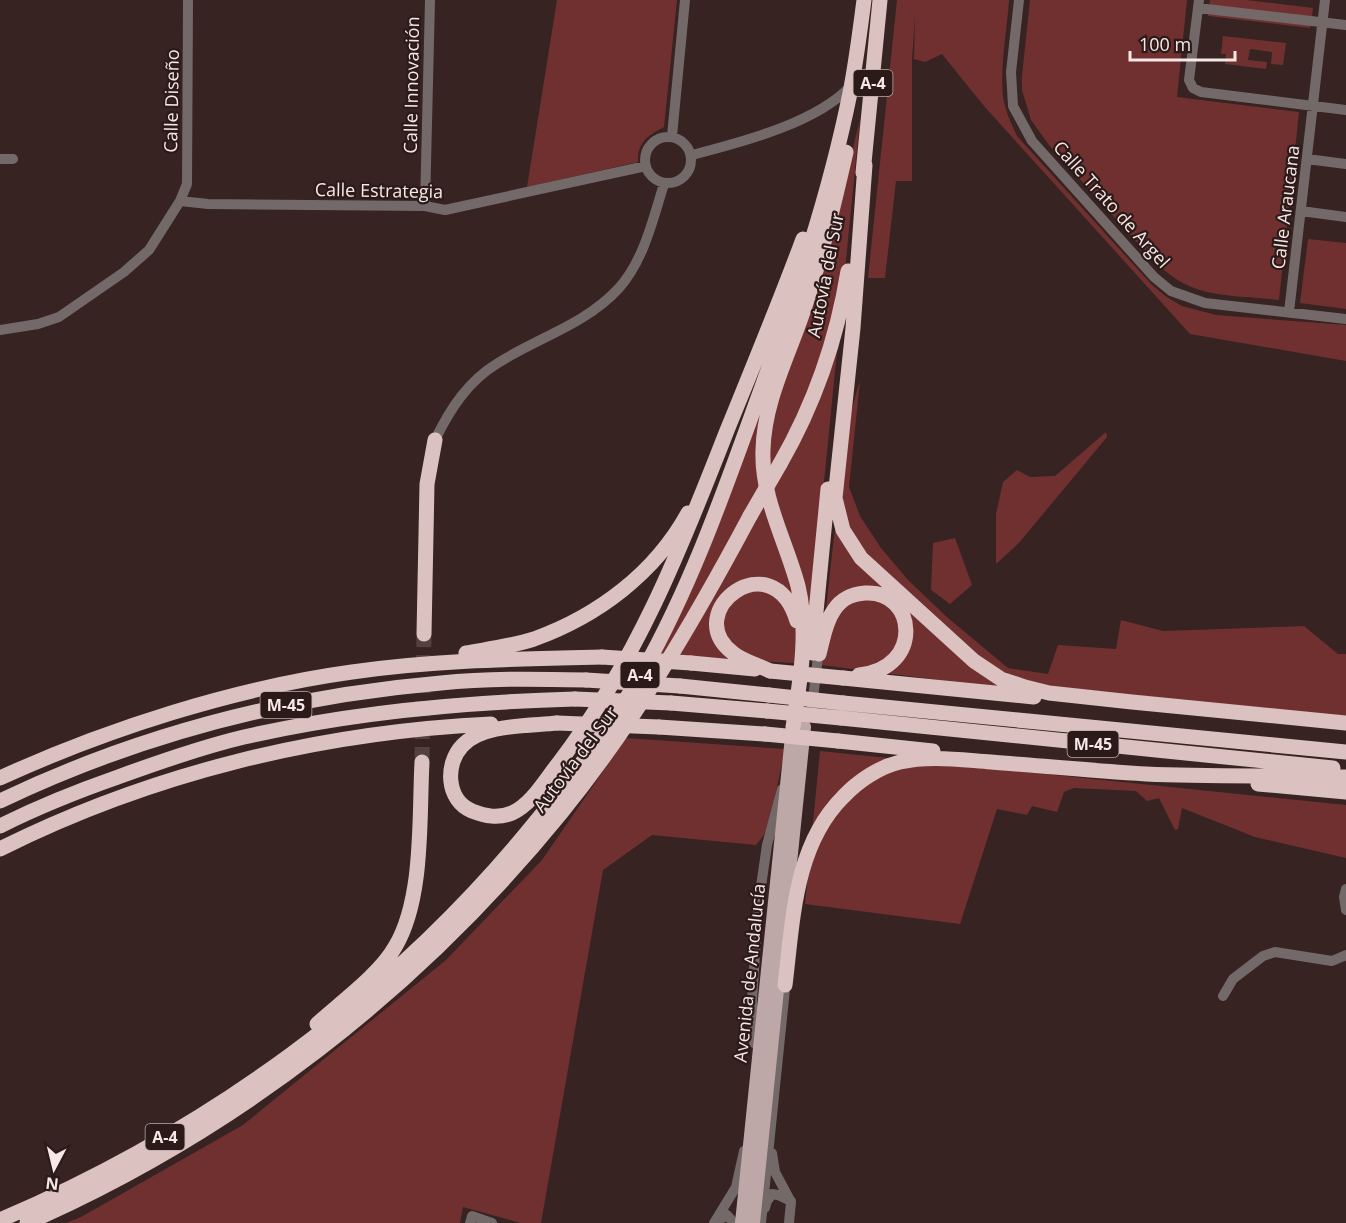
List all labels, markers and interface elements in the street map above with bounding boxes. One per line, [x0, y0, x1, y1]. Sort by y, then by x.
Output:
street label: Calle Innovación [398, 16, 424, 154]
scale bar [1130, 24, 1235, 62]
text: 100 m [1139, 32, 1191, 56]
street label: Calle Diseño [158, 49, 184, 153]
road number: A-4 [854, 70, 892, 96]
street label: Calle Trato de Argel [1048, 135, 1176, 273]
street label: Calle Araucana [1265, 144, 1305, 270]
street label: Calle Estrategia [315, 177, 443, 203]
street label: Autovía del Sur [801, 210, 849, 339]
road number: A-4 [620, 662, 660, 688]
road number: M-45 [260, 692, 312, 718]
street label: Autovía del Sur [527, 701, 623, 817]
road number: M-45 [1068, 731, 1118, 757]
street label: Avenida de Andalucía [728, 882, 770, 1064]
road number: A-4 [146, 1124, 184, 1150]
north arrow [24, 1139, 84, 1199]
text: N [44, 1172, 60, 1196]

